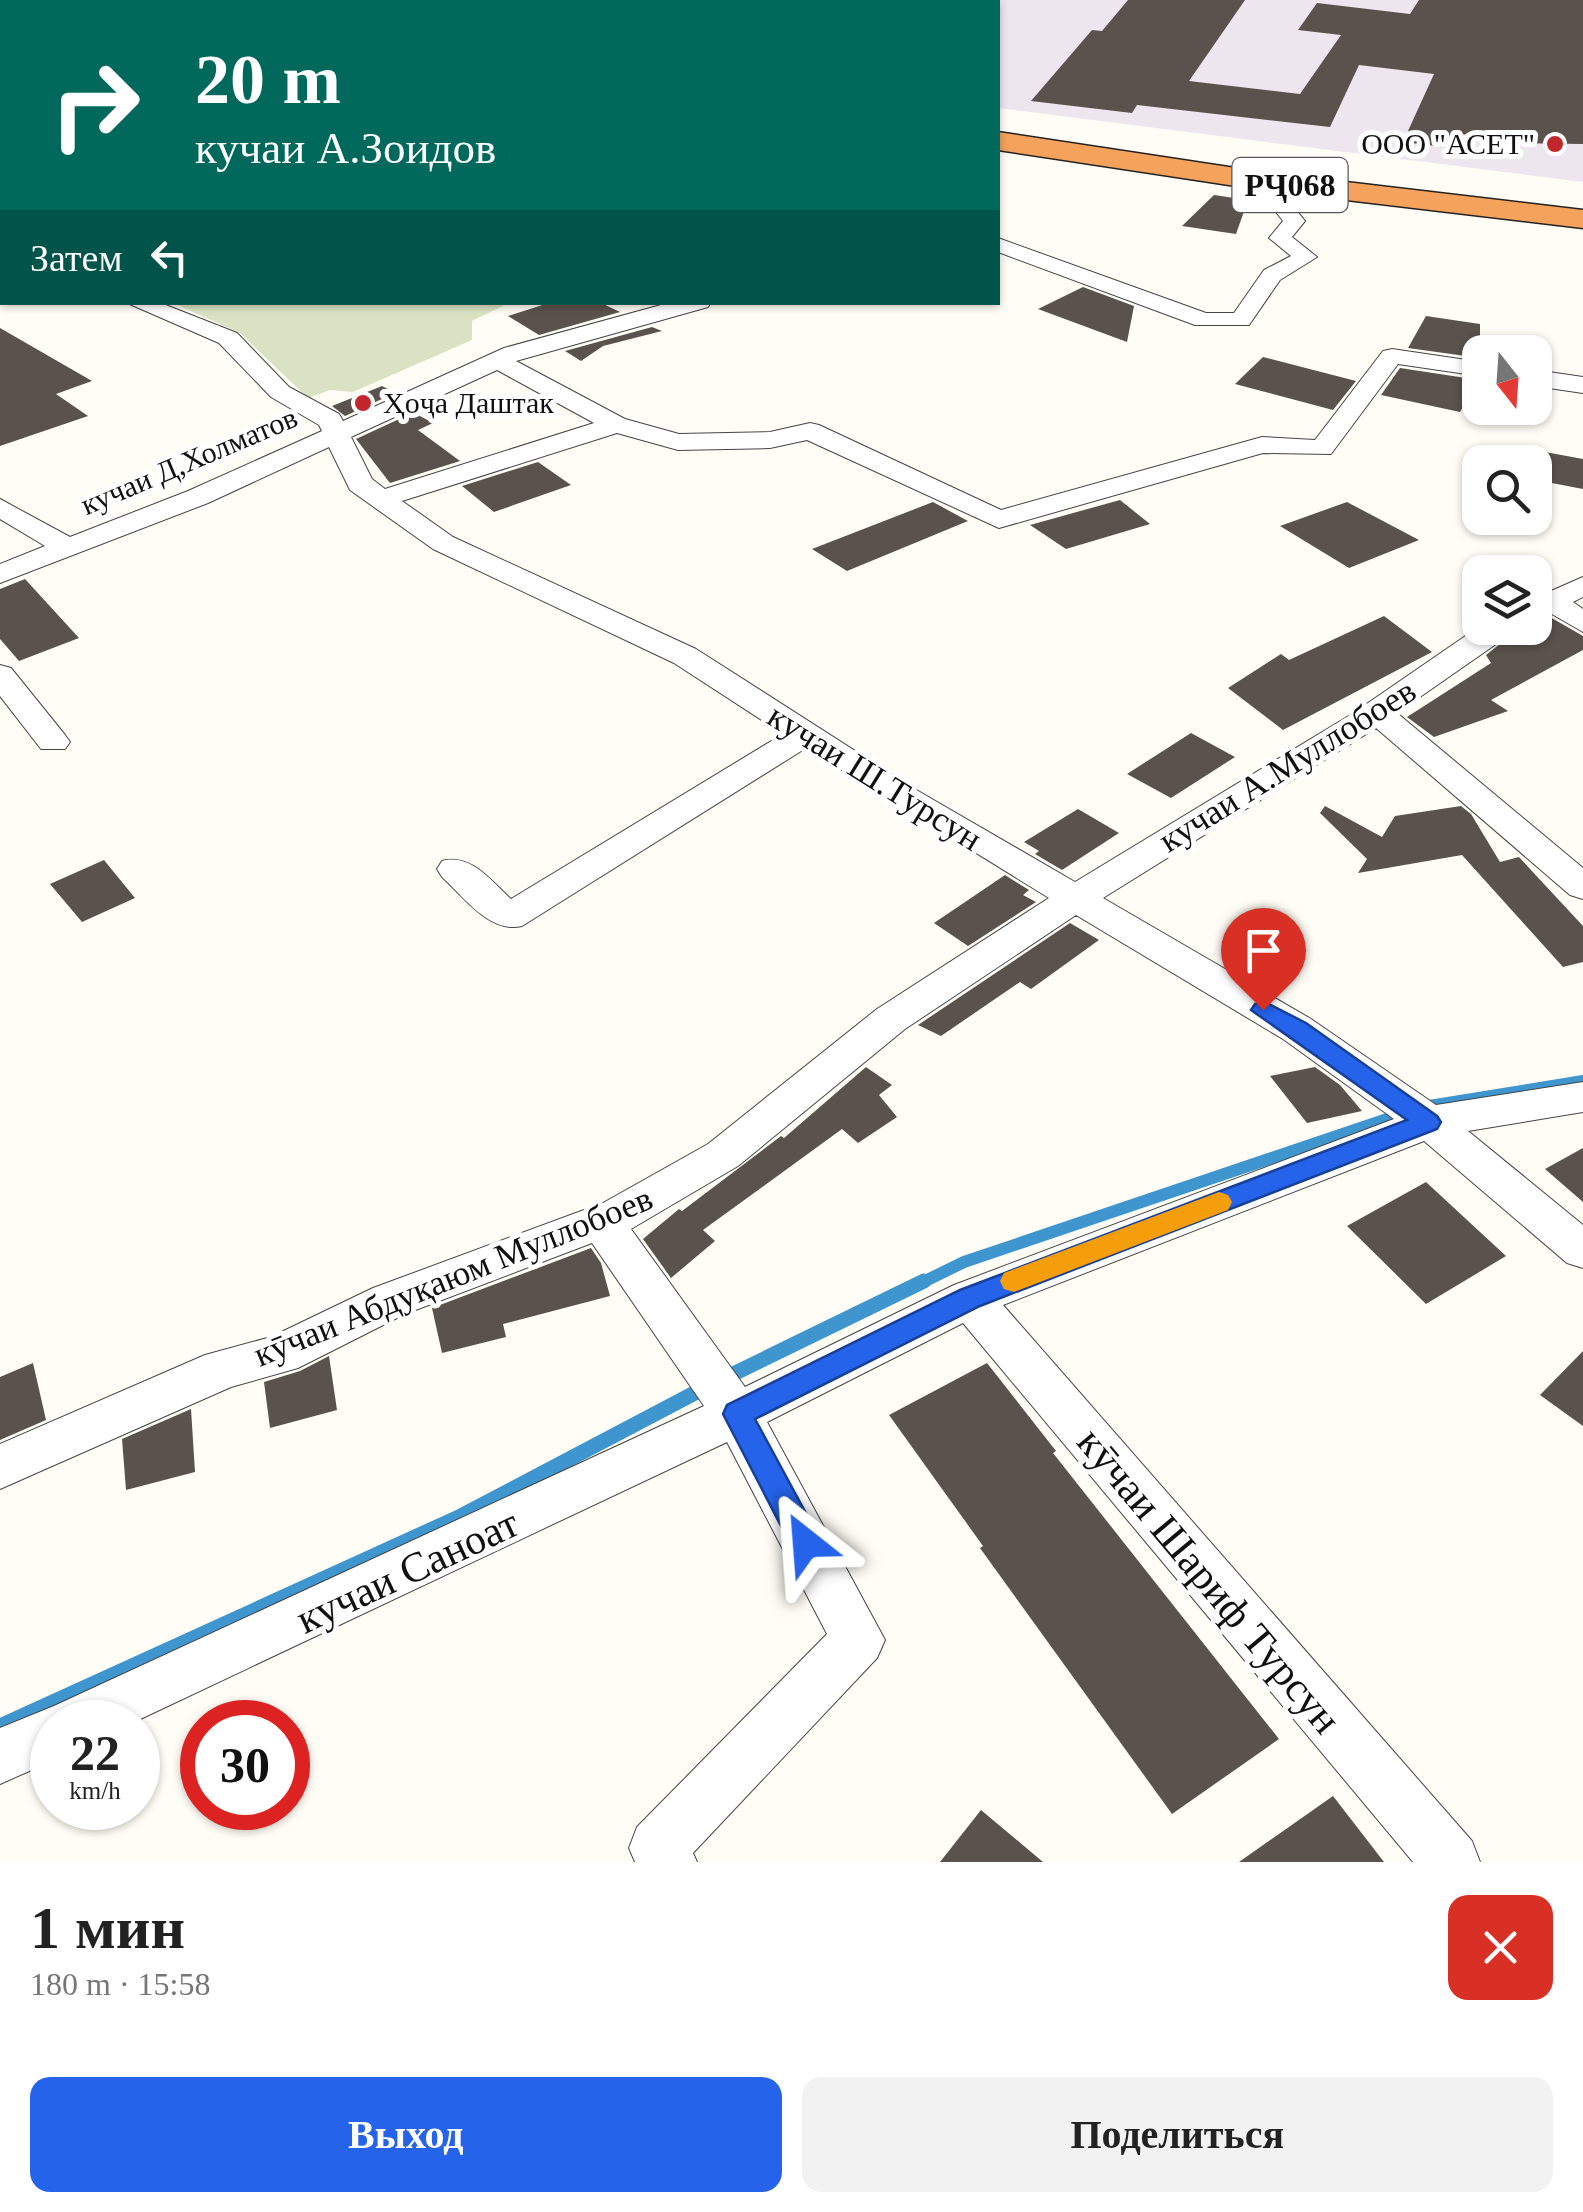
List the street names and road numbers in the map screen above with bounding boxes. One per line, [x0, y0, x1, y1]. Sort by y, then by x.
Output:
road number: РҶ068 [1232, 158, 1348, 212]
street label: кучаи Д,Холматов [76, 400, 302, 521]
street label: кучаи А.Муллобоев [1152, 671, 1423, 860]
street label: кучаи Ш.Турсун [761, 696, 989, 859]
street label: кӯчаи Абдуқаюм Муллобоев [248, 1179, 658, 1374]
street label: кӯчаи Шариф Турсун [1068, 1419, 1350, 1742]
street label: кучаи Саноат [289, 1499, 526, 1642]

